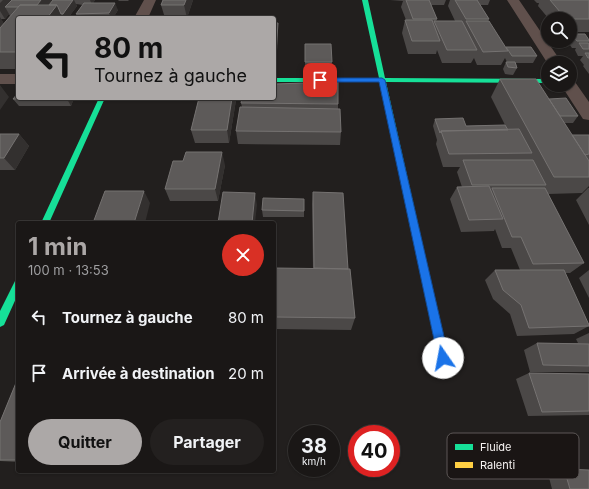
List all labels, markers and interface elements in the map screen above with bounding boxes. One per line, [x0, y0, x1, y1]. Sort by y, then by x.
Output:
map controls [541, 12, 577, 92]
button: search [541, 12, 577, 48]
text: 80 m [94, 31, 163, 65]
icon: left [28, 32, 80, 84]
button: layers [541, 56, 577, 92]
pin [303, 63, 337, 97]
text: Tournez à gauche [94, 65, 247, 86]
icon: arrive [309, 69, 331, 91]
text: 1 min [28, 232, 87, 261]
button: close [222, 234, 264, 276]
text: 100 m · 13:53 [28, 262, 109, 278]
icon: left [28, 306, 50, 328]
text: Tournez à gauche [62, 308, 193, 327]
text: 80 m [228, 308, 264, 327]
position arrow [422, 337, 464, 379]
icon: arrive [28, 362, 50, 384]
text: Arrivée à destination [62, 364, 215, 383]
text: 20 m [228, 364, 264, 383]
button: Quitter [28, 419, 142, 465]
button: Partager [150, 419, 264, 465]
speed limit sign: 40 [348, 425, 400, 477]
legend [447, 433, 579, 479]
text: 38 [301, 434, 327, 458]
text: Fluide [480, 440, 511, 454]
text: km/h [302, 455, 326, 467]
text: Ralenti [480, 458, 515, 472]

